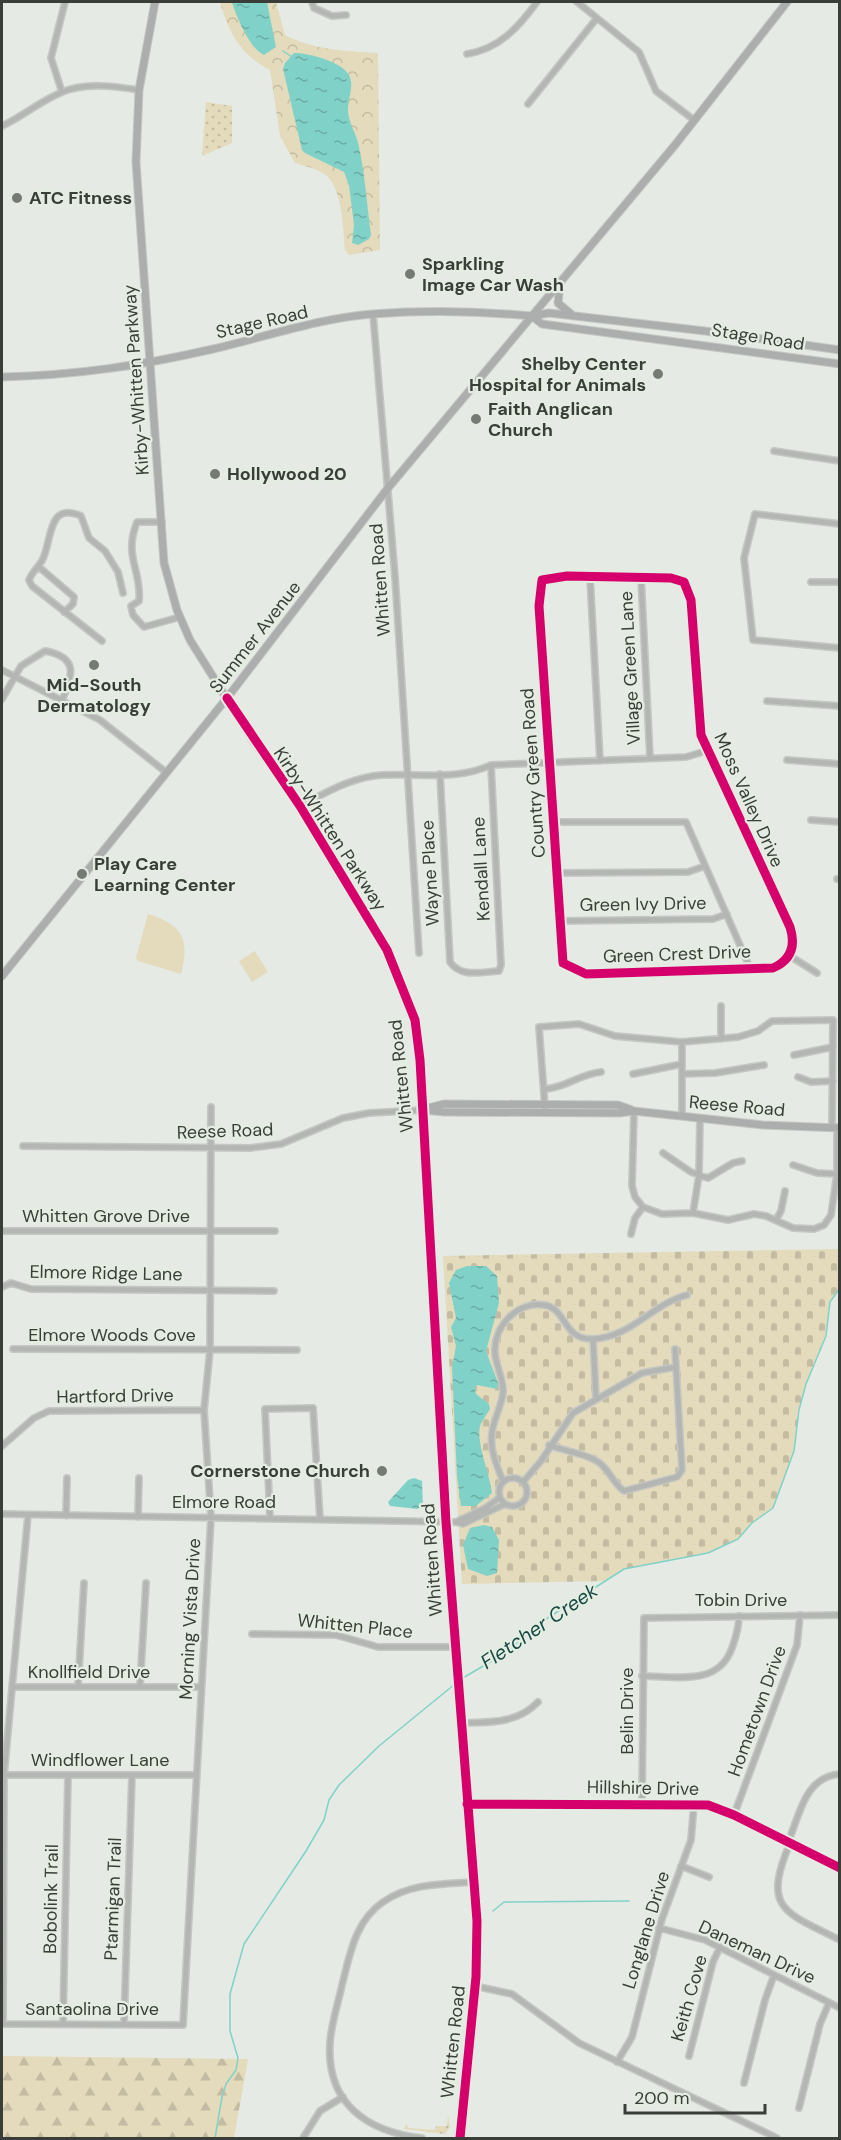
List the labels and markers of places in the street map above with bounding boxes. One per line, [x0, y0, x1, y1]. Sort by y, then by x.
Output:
place label: ATC Fitness [29, 186, 132, 210]
marker: ATC Fitness [10, 191, 24, 205]
place label: Sparkling Image Car Wash [422, 252, 564, 297]
marker: Sparkling Image Car Wash [403, 267, 417, 281]
place label: Shelby Center Hospital for Animals [469, 352, 646, 397]
marker: Shelby Center Hospital for Animals [651, 367, 665, 381]
place label: Faith Anglican Church [488, 397, 613, 442]
marker: Faith Anglican Church [469, 412, 483, 426]
place label: Hollywood 20 [227, 462, 347, 486]
marker: Hollywood 20 [208, 467, 222, 481]
marker: Mid-South Dermatology [87, 658, 101, 672]
place label: Mid-South Dermatology [37, 673, 151, 718]
place label: Play Care Learning Center [94, 852, 235, 897]
marker: Play Care Learning Center [75, 867, 89, 881]
place label: Cornerstone Church [190, 1459, 370, 1483]
marker: Cornerstone Church [375, 1464, 389, 1478]

